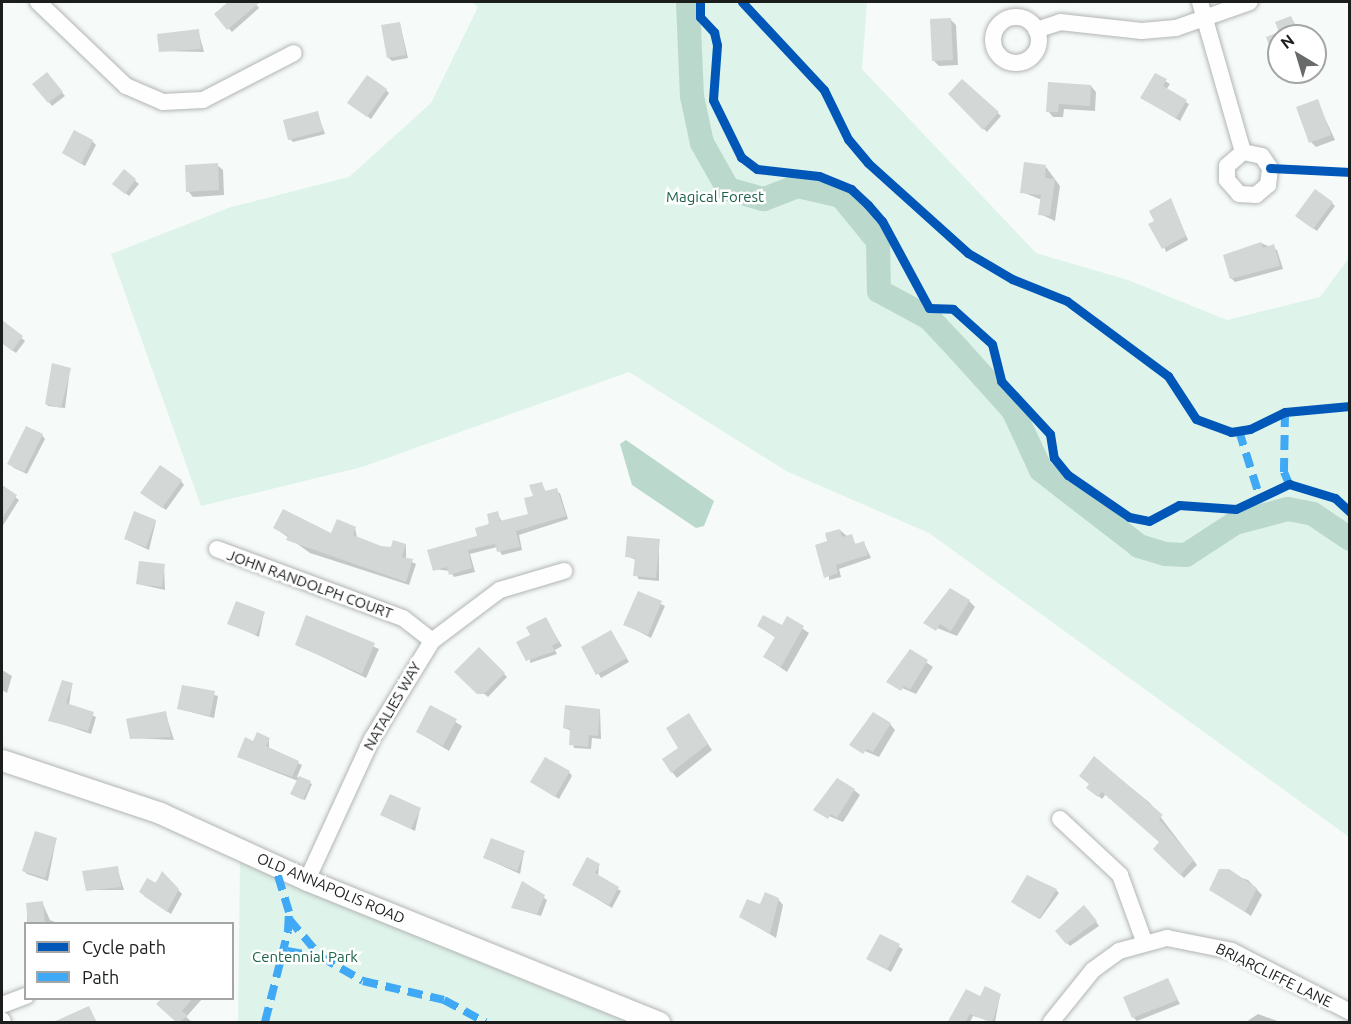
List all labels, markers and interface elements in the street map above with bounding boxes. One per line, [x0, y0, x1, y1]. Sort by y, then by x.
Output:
north arrow [1267, 24, 1327, 84]
text: N [1277, 31, 1297, 52]
park label: Magical Forest [666, 188, 764, 206]
street label: JOHN RANDOLPH COURT [225, 546, 395, 622]
street label: NATALIES WAY [359, 659, 425, 753]
street label: OLD ANNAPOLIS ROAD [254, 849, 408, 927]
legend [24, 922, 234, 1000]
text: Cycle path [82, 937, 166, 957]
street label: BRIARCLIFFE LANE [1213, 939, 1335, 1011]
park label: Centennial Park [252, 948, 358, 966]
text: Path [82, 967, 119, 987]

